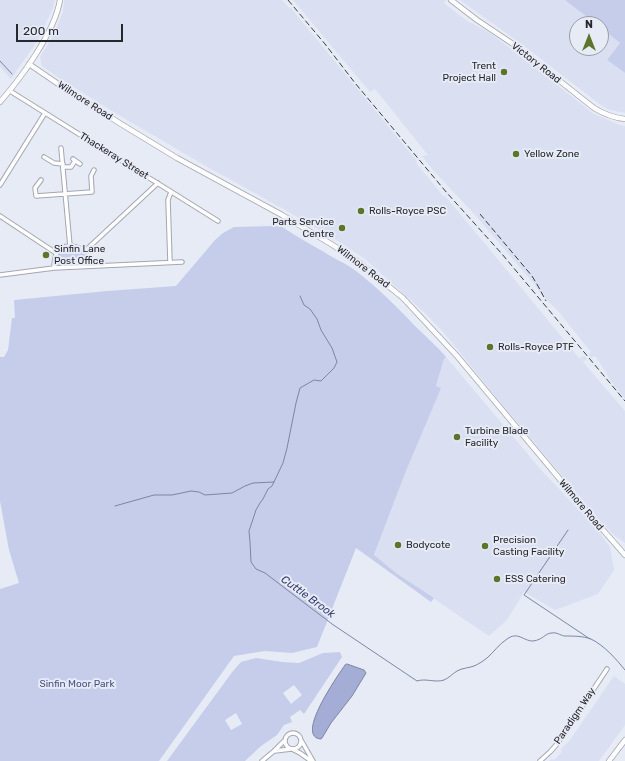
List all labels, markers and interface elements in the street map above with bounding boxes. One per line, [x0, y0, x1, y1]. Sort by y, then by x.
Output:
scale bar [18, 16, 125, 42]
north arrow [569, 16, 609, 56]
text: N [585, 18, 593, 31]
text: 200 m [23, 24, 59, 38]
street label: Victory Road [509, 40, 563, 86]
place label: Trent Project Hall [443, 60, 496, 84]
marker: Trent Project Hall [499, 67, 509, 77]
street label: Wilmore Road [55, 79, 115, 123]
street label: Thackeray Street [77, 130, 151, 182]
place label: Yellow Zone [524, 148, 579, 160]
marker: Yellow Zone [511, 149, 521, 159]
place label: Rolls-Royce PSC [369, 205, 446, 217]
marker: Rolls-Royce PSC [356, 206, 366, 216]
place label: Parts Service Centre [272, 216, 334, 240]
marker: Parts Service Centre [337, 223, 347, 233]
place label: Sinfin Lane Post Office [54, 243, 105, 266]
street label: Wilmore Road [334, 243, 392, 291]
marker: Sinfin Lane Post Office [41, 250, 51, 260]
place label: Rolls-Royce PTF [498, 341, 574, 353]
marker: Rolls-Royce PTF [485, 342, 495, 352]
place label: Turbine Blade Facility [465, 425, 528, 448]
marker: Turbine Blade Facility [452, 432, 462, 442]
street label: Wilmore Road [556, 477, 606, 533]
place label: Precision Casting Facility [493, 534, 564, 558]
place label: Bodycote [406, 539, 450, 551]
marker: Bodycote [393, 540, 403, 550]
marker: Precision Casting Facility [480, 541, 490, 551]
water label: Cuttle Brook [278, 573, 338, 621]
place label: ESS Catering [505, 573, 566, 585]
marker: ESS Catering [492, 574, 502, 584]
park label: Sinfin Moor Park [39, 678, 115, 690]
street label: Paradigm Way [552, 686, 598, 746]

